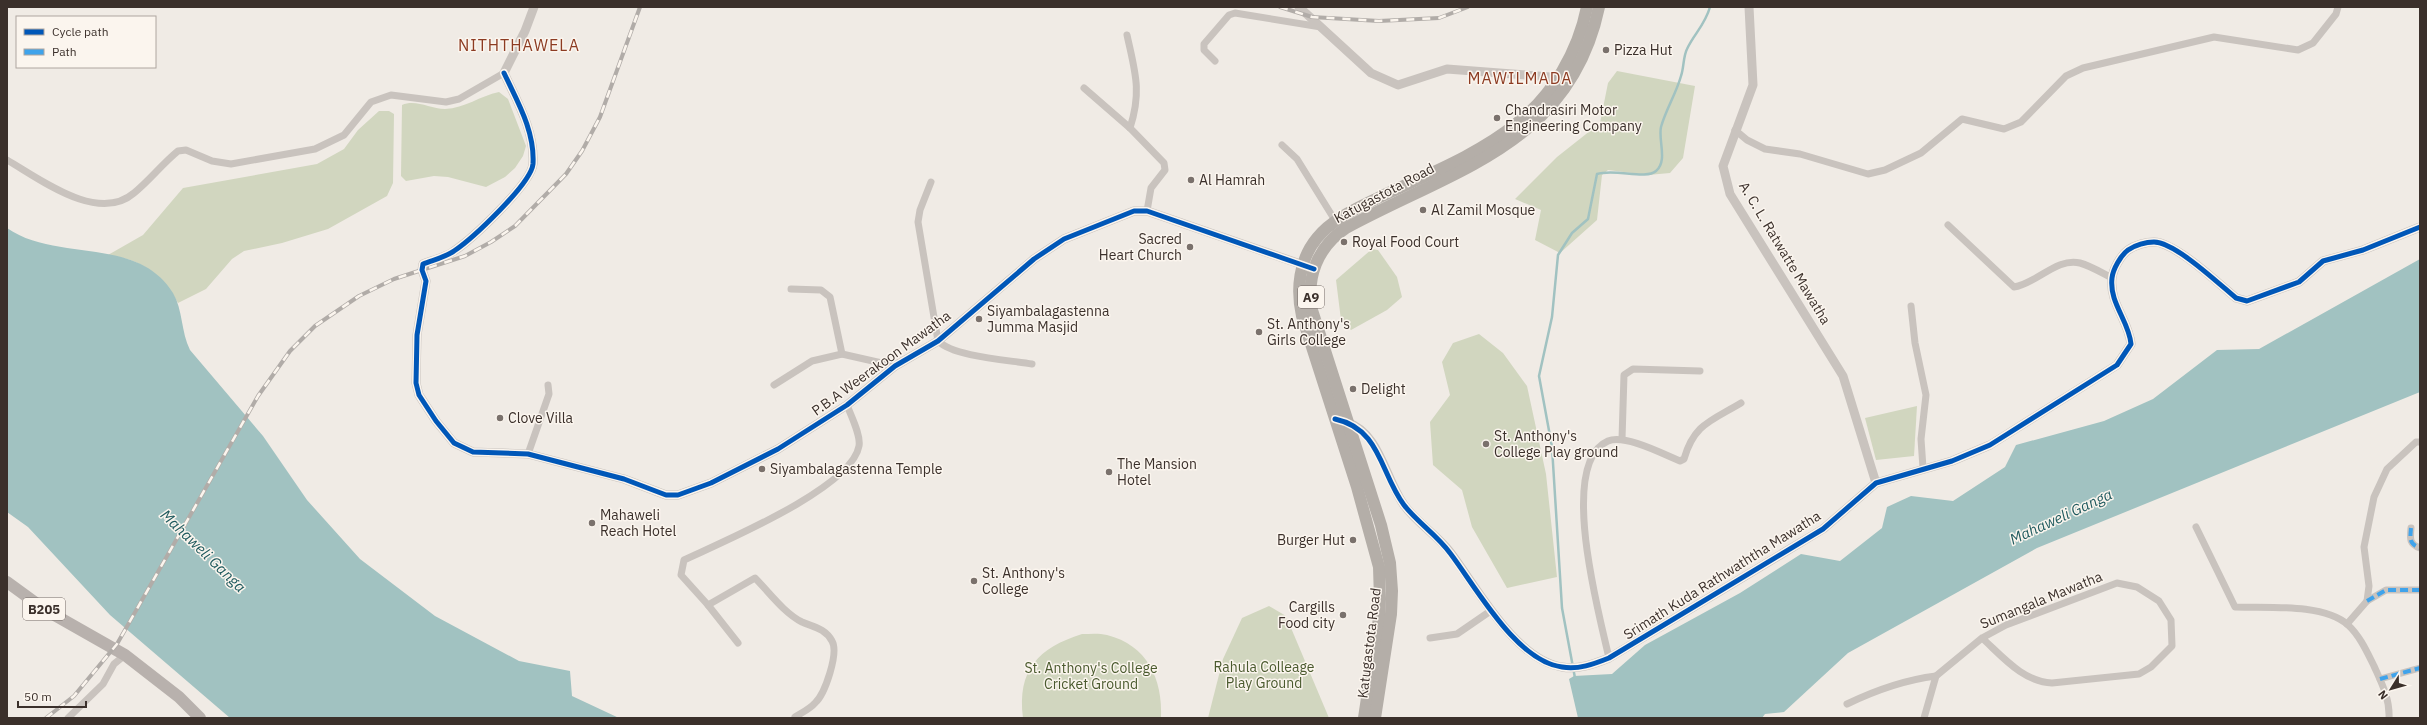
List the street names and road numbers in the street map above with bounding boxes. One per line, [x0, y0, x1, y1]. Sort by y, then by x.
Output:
street label: Katugastota Road [1331, 159, 1437, 227]
street label: A. C. L. Ratwatte Mawatha [1735, 178, 1835, 328]
road number: A9 [1298, 286, 1324, 308]
street label: P.B.A Weerakoon Mawatha [808, 306, 955, 420]
street label: Srimath Kuda Rathwaththa Mawatha [1620, 506, 1824, 643]
street label: Sumangala Mawatha [1977, 567, 2105, 633]
street label: Katugastota Road [1353, 587, 1385, 699]
road number: B205 [23, 598, 65, 620]

